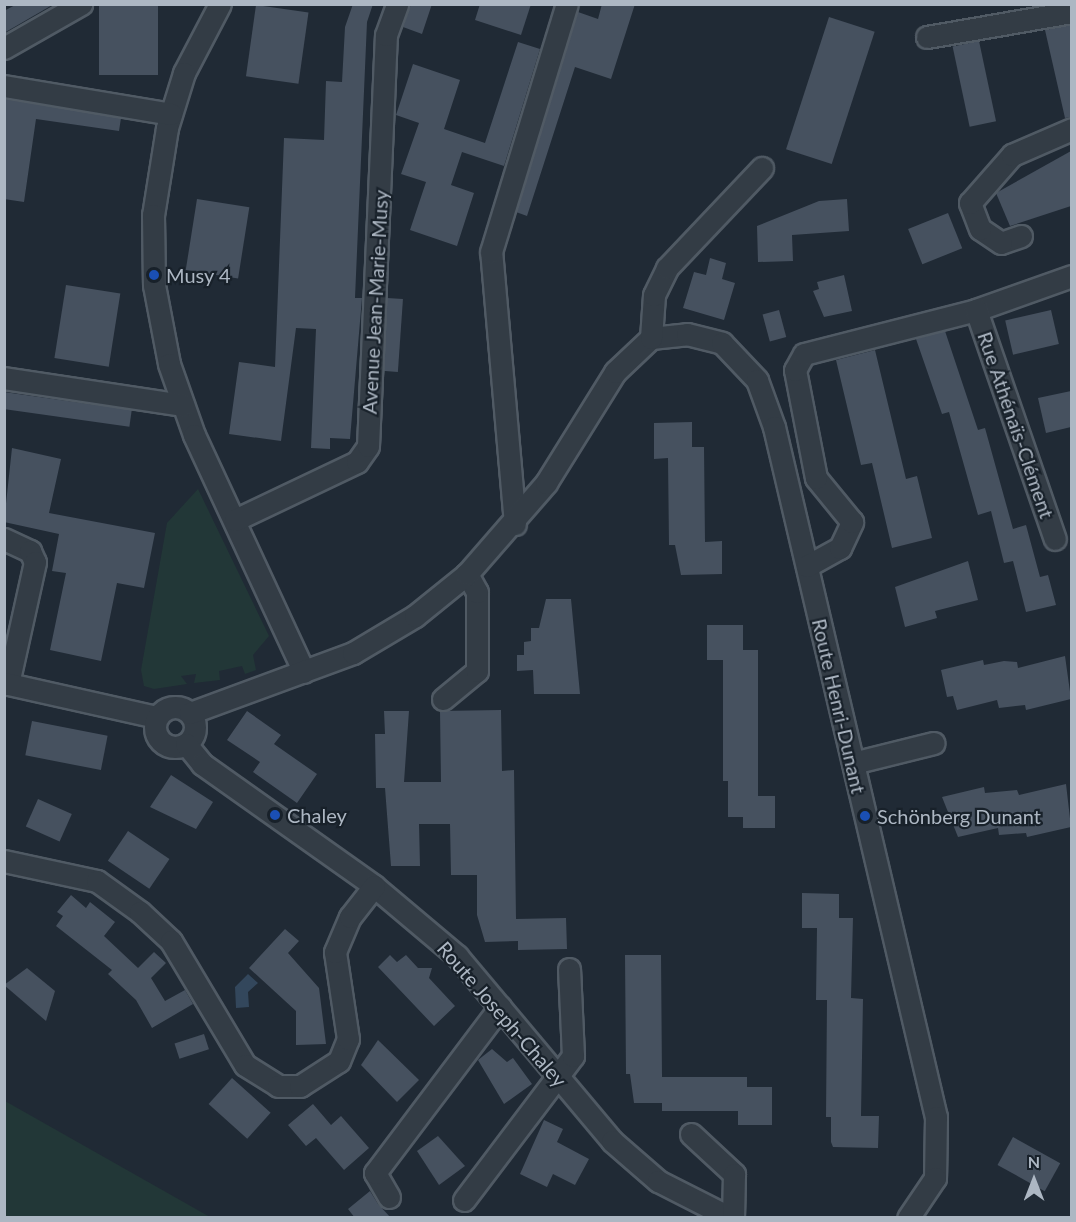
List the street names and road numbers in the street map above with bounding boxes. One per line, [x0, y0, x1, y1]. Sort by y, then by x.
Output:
street label: Avenue Jean-Marie-Musy [357, 189, 393, 415]
street label: Rue Athénaïs-Clément [973, 328, 1059, 522]
street label: Route Henri-Dunant [807, 616, 871, 796]
street label: Route Joseph-Chaley [432, 936, 572, 1092]

